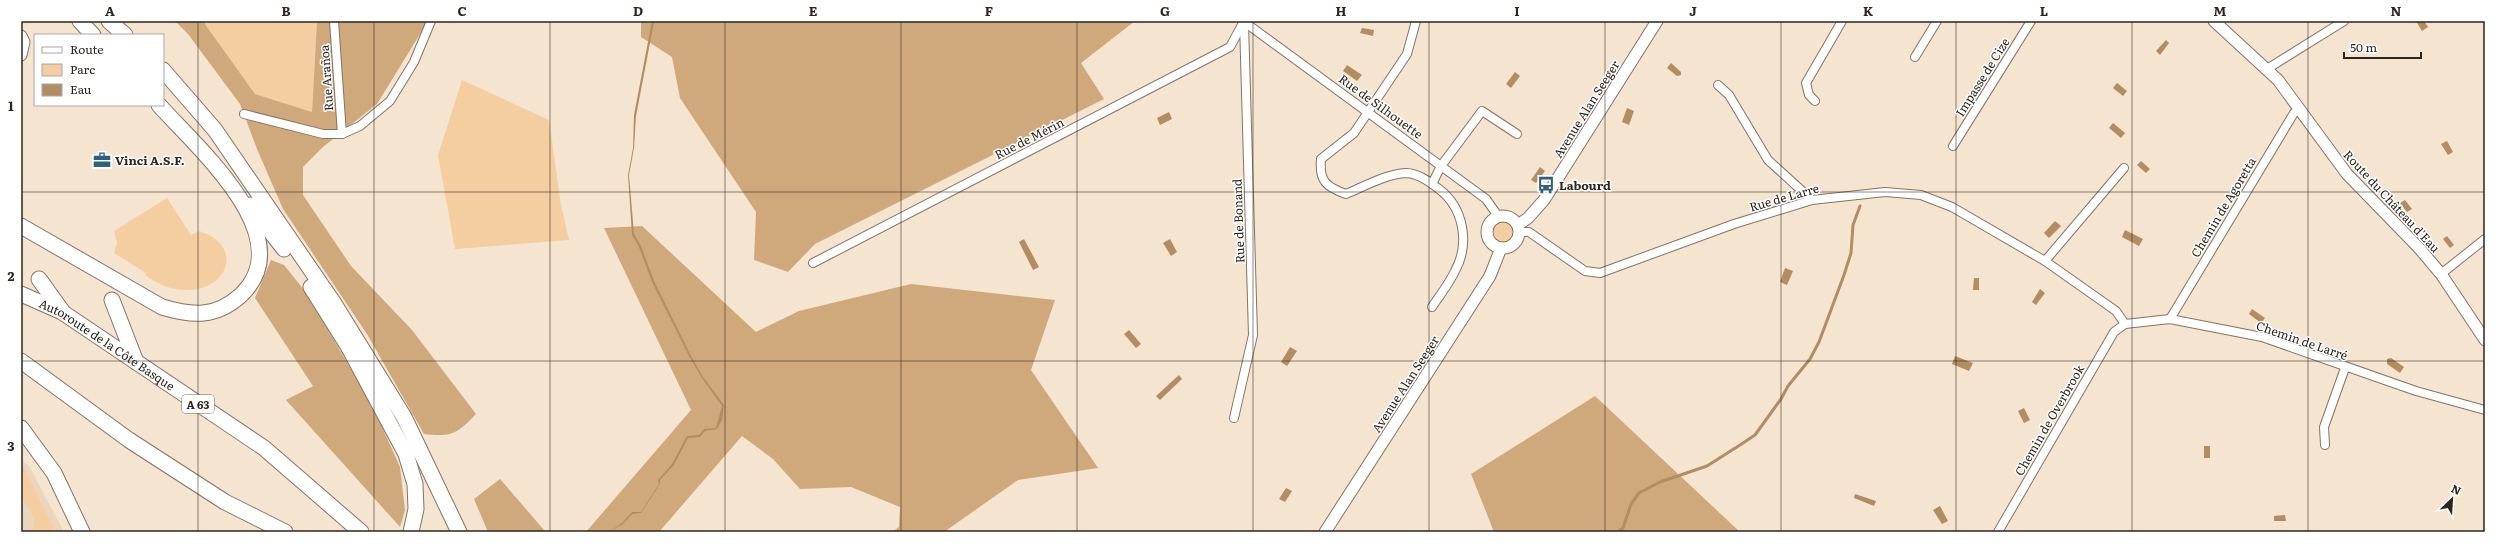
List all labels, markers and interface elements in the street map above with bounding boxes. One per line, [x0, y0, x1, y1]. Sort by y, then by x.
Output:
text: A [105, 1, 115, 20]
text: B [282, 1, 291, 20]
text: C [457, 1, 467, 20]
text: D [633, 1, 643, 20]
text: E [809, 1, 818, 20]
text: F [985, 1, 993, 20]
text: G [1160, 1, 1170, 20]
text: H [1336, 1, 1347, 20]
text: I [1514, 1, 1520, 20]
text: J [1689, 1, 1697, 20]
text: K [1863, 1, 1874, 20]
text: L [2040, 1, 2048, 20]
text: M [2214, 1, 2227, 20]
text: N [2391, 1, 2402, 20]
legend [34, 34, 164, 106]
street label: Impasse de Cize [1951, 34, 2013, 120]
scale bar [2344, 34, 2421, 60]
text: 50 m [2350, 38, 2377, 56]
text: Route [70, 40, 104, 58]
street label: Rue Arañoa [315, 44, 337, 112]
street label: Avenue Alan Seeger [1549, 56, 1623, 161]
text: Parc [70, 60, 95, 78]
street label: Rue de Silhouette [1335, 69, 1427, 143]
text: Eau [70, 80, 92, 98]
text: 1 [8, 96, 14, 115]
street label: Rue de Mérin [991, 113, 1067, 163]
street label: Route du Château d'Eau [2340, 146, 2445, 257]
office icon: Vinci A.S.F. [92, 150, 112, 170]
place label: Vinci A.S.F. [115, 151, 185, 169]
street label: Chemin de Agoretta [2186, 153, 2260, 260]
bus stop icon: Labourd [1536, 175, 1556, 195]
place label: Labourd [1559, 176, 1611, 194]
street label: Rue de Bonand [1228, 178, 1248, 264]
street label: Rue de Larre [1747, 178, 1821, 216]
text: 2 [8, 266, 15, 285]
street label: Autoroute de la Côte Basque [36, 294, 179, 395]
street label: Chemin de Larré [2254, 316, 2350, 364]
street label: Avenue Alan Seeger [1367, 332, 1443, 436]
street label: Chemin de Overbrook [2010, 361, 2088, 479]
road number: A 63 [182, 395, 214, 413]
text: 3 [7, 436, 15, 455]
north arrow [2432, 479, 2472, 519]
text: N [2449, 480, 2464, 498]

